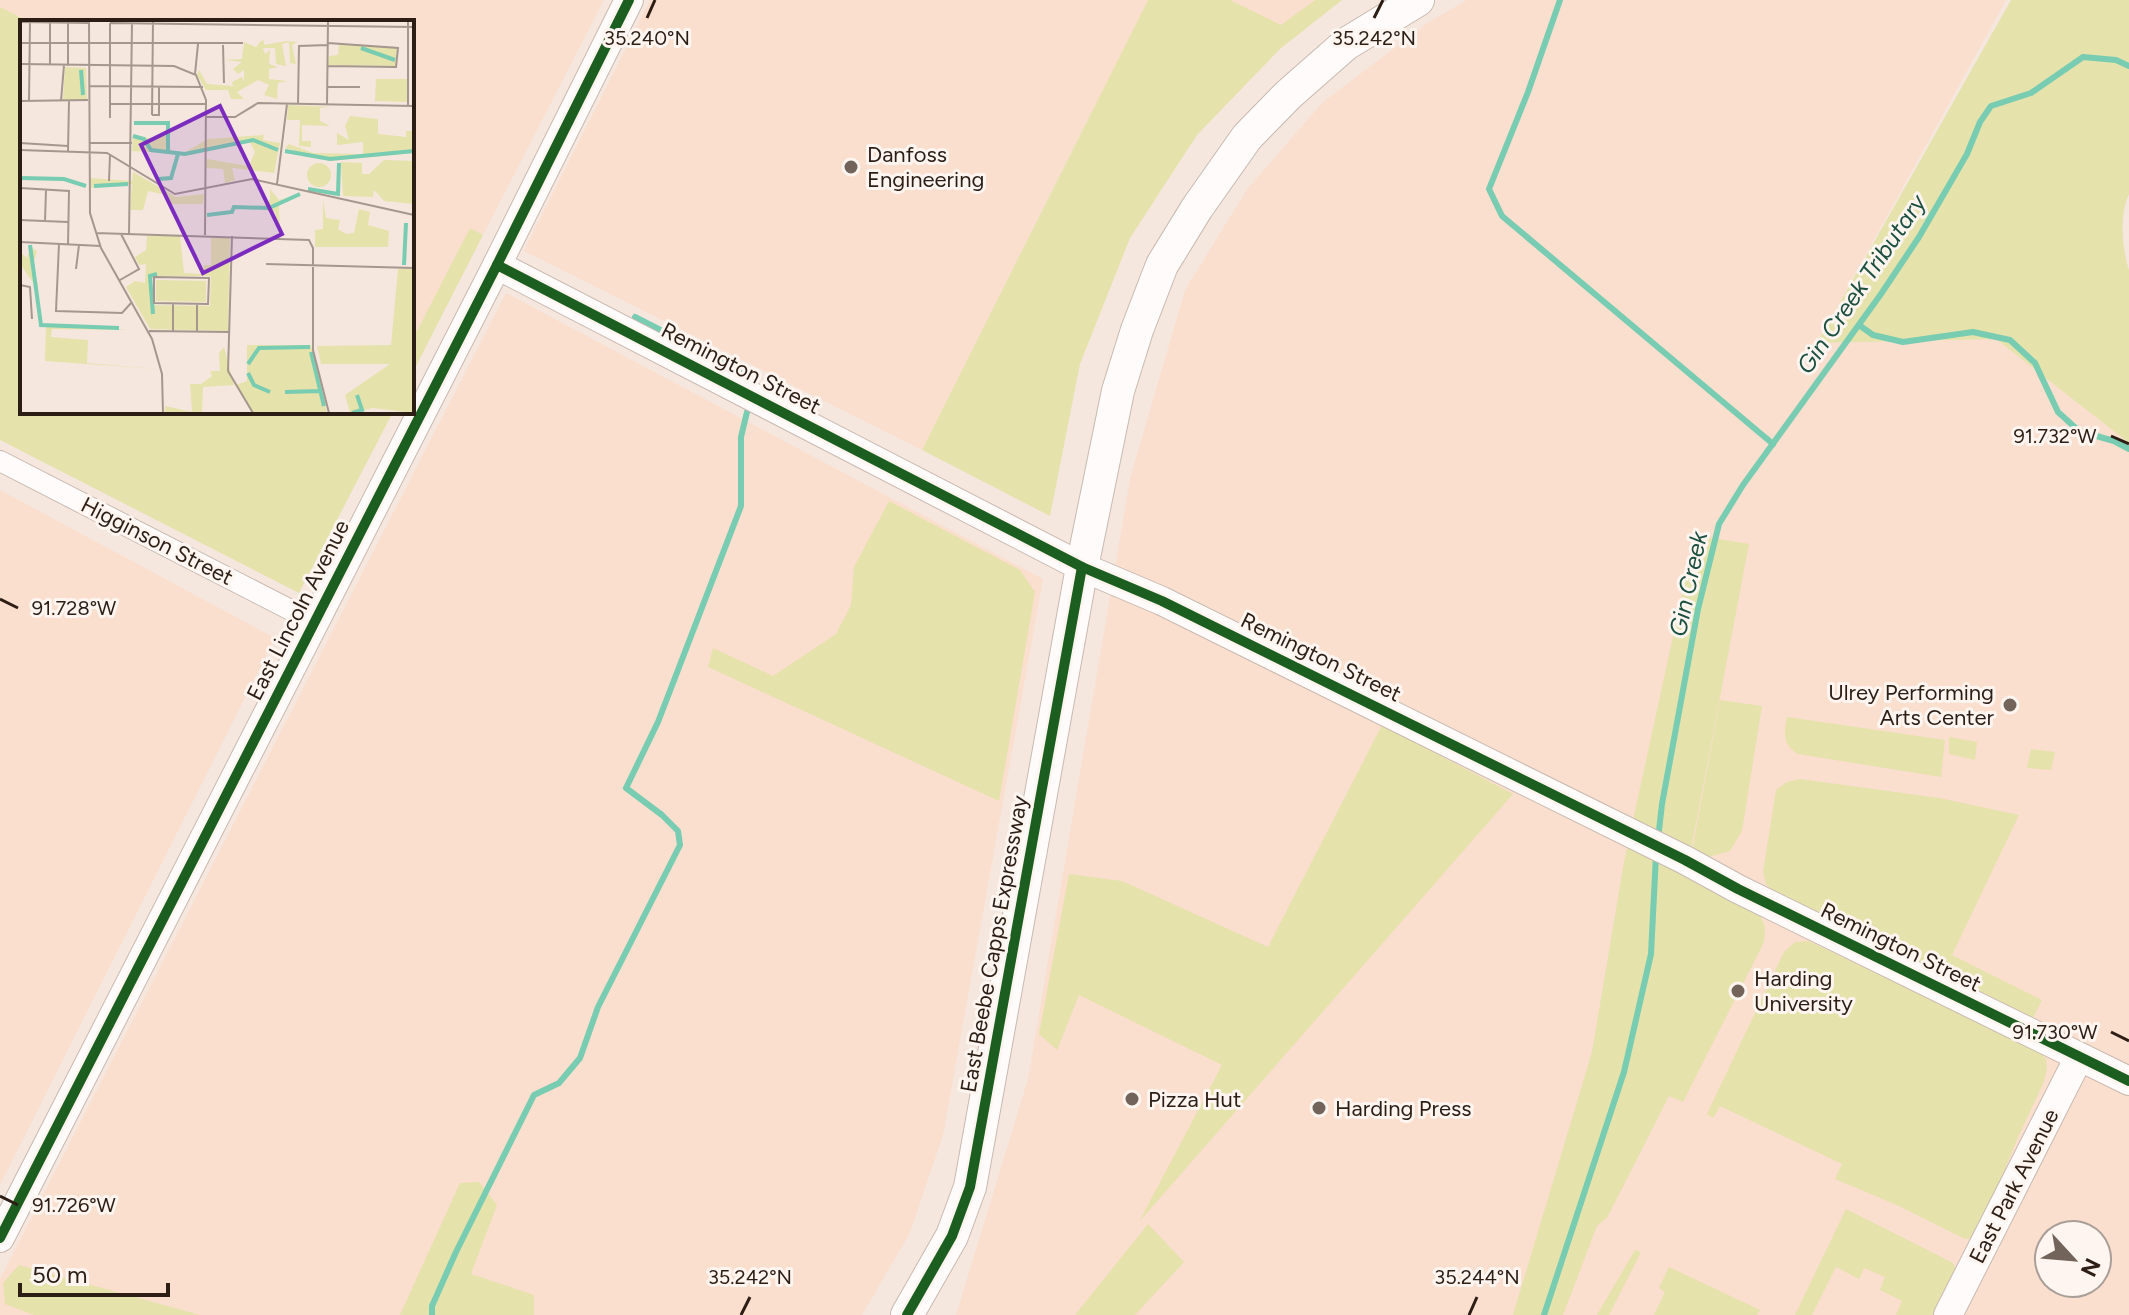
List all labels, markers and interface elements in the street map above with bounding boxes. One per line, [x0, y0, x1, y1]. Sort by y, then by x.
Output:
inset map [20, 20, 414, 414]
text: 35.240°N [604, 26, 690, 50]
text: 35.242°N [1332, 26, 1416, 50]
place label: Danfoss Engineering [867, 141, 984, 193]
marker: Danfoss Engineering [842, 158, 860, 176]
water label: Gin Creek Tributary [1790, 188, 1932, 379]
street label: Remington Street [657, 316, 825, 420]
text: 91.732°W [2013, 424, 2097, 448]
street label: Higginson Street [76, 491, 238, 591]
street label: East Lincoln Avenue [241, 515, 355, 705]
water label: Gin Creek [1663, 528, 1714, 639]
text: 91.728°W [32, 596, 116, 620]
street label: Remington Street [1236, 606, 1406, 708]
place label: Ulrey Performing Arts Center [1828, 679, 1995, 731]
marker: Ulrey Performing Arts Center [2001, 696, 2019, 714]
street label: East Beebe Capps Expressway [955, 793, 1033, 1094]
street label: Remington Street [1816, 896, 1986, 998]
place label: Harding University [1754, 965, 1853, 1017]
marker: Harding University [1729, 982, 1747, 1000]
text: 91.730°W [2013, 1020, 2097, 1044]
place label: Pizza Hut [1148, 1086, 1241, 1113]
marker: Pizza Hut [1123, 1090, 1141, 1108]
place label: Harding Press [1335, 1095, 1471, 1122]
marker: Harding Press [1310, 1099, 1328, 1117]
street label: East Park Avenue [1963, 1104, 2065, 1268]
text: 91.726°W [32, 1193, 116, 1217]
north arrow [2033, 1219, 2113, 1299]
scale bar [20, 1247, 168, 1297]
text: N [2075, 1254, 2106, 1281]
text: 50 m [32, 1260, 88, 1289]
text: 35.242°N [708, 1265, 792, 1289]
text: 35.244°N [1434, 1265, 1520, 1289]

